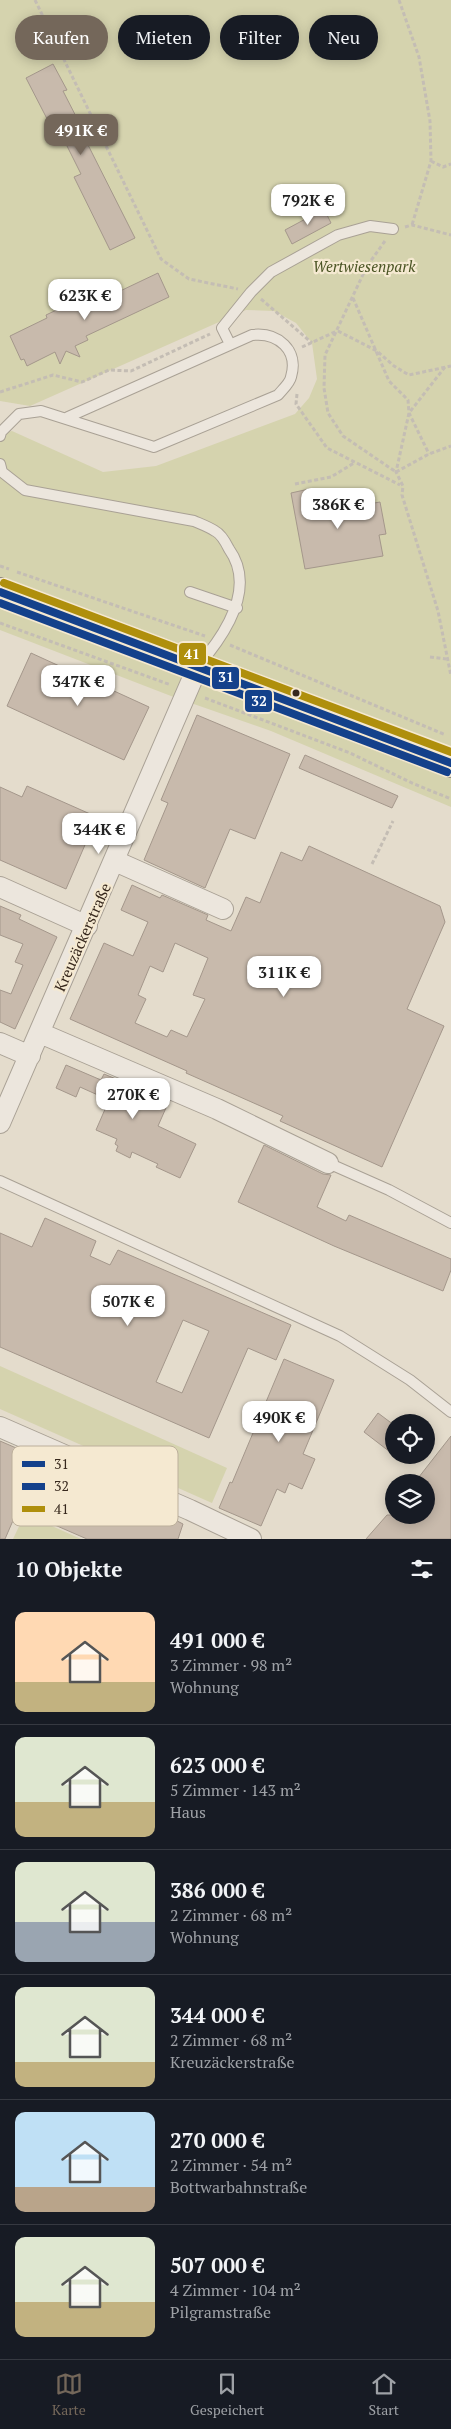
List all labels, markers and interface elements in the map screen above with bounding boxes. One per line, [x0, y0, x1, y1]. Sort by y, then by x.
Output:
chip: Kaufen [15, 15, 108, 60]
chip: Mieten [118, 15, 210, 60]
chip: Filter [220, 15, 299, 60]
chip: Neu [309, 15, 378, 60]
pin: 491K € [40, 114, 122, 156]
text: 491K € [55, 119, 107, 141]
pin: 792K € [267, 184, 349, 226]
text: 792K € [282, 189, 334, 211]
park label: Wertwiesenpark [313, 256, 416, 276]
pin: 623K € [44, 278, 126, 321]
text: 623K € [59, 284, 111, 306]
pin: 386K € [297, 488, 379, 530]
text: 386K € [312, 493, 364, 515]
line badge: 41 [178, 642, 207, 666]
text: 41 [184, 644, 200, 663]
pin: 347K € [37, 664, 119, 707]
line badge: 31 [211, 666, 240, 690]
text: 31 [218, 667, 234, 686]
text: 347K € [52, 670, 104, 692]
unlabelled marker [291, 688, 301, 698]
line badge: 32 [244, 689, 273, 713]
text: 32 [251, 691, 267, 710]
pin: 344K € [58, 812, 140, 855]
text: 344K € [73, 818, 125, 840]
street label: Kreuzäckerstraße [49, 880, 115, 994]
pin: 311K € [243, 956, 325, 998]
text: 311K € [258, 961, 310, 983]
pin: 270K € [92, 1078, 174, 1120]
text: 270K € [107, 1083, 159, 1105]
pin: 507K € [87, 1284, 169, 1327]
text: 507K € [102, 1290, 154, 1312]
pin: 490K € [238, 1400, 320, 1443]
text: 490K € [253, 1406, 305, 1428]
map controls [385, 1414, 435, 1524]
button: locate [385, 1414, 435, 1464]
legend [12, 1446, 178, 1526]
text: 31 [54, 1454, 69, 1473]
button: layers [385, 1474, 435, 1524]
text: 32 [54, 1476, 69, 1495]
text: 41 [54, 1499, 69, 1518]
text: 10 Objekte [15, 1555, 122, 1583]
icon: filters [408, 1555, 436, 1583]
text: 491 000 € [170, 1626, 264, 1654]
icon: home [55, 1632, 115, 1692]
text: 3 Zimmer · 98 m² [170, 1654, 292, 1676]
text: Wohnung [170, 1676, 239, 1698]
text: 623 000 € [170, 1751, 264, 1779]
icon: home [55, 1757, 115, 1817]
text: 5 Zimmer · 143 m² [170, 1779, 301, 1801]
text: Haus [170, 1801, 206, 1823]
text: 386 000 € [170, 1876, 264, 1904]
icon: home [55, 1882, 115, 1942]
text: 2 Zimmer · 68 m² [170, 1904, 292, 1926]
text: Wohnung [170, 1926, 239, 1948]
text: 344 000 € [170, 2001, 264, 2029]
icon: home [55, 2007, 115, 2067]
text: 2 Zimmer · 68 m² [170, 2029, 292, 2051]
text: Kreuzäckerstraße [170, 2051, 295, 2073]
text: 270 000 € [170, 2126, 264, 2154]
icon: home [55, 2132, 115, 2192]
text: 2 Zimmer · 54 m² [170, 2154, 292, 2176]
text: Bottwarbahnstraße [170, 2176, 307, 2198]
text: 507 000 € [170, 2251, 264, 2279]
icon: home [55, 2257, 115, 2317]
text: 4 Zimmer · 104 m² [170, 2279, 301, 2301]
text: Pilgramstraße [170, 2301, 271, 2323]
tab: Karte [52, 2370, 86, 2419]
tab: Gespeichert [190, 2370, 264, 2419]
tab: Start [369, 2370, 399, 2419]

